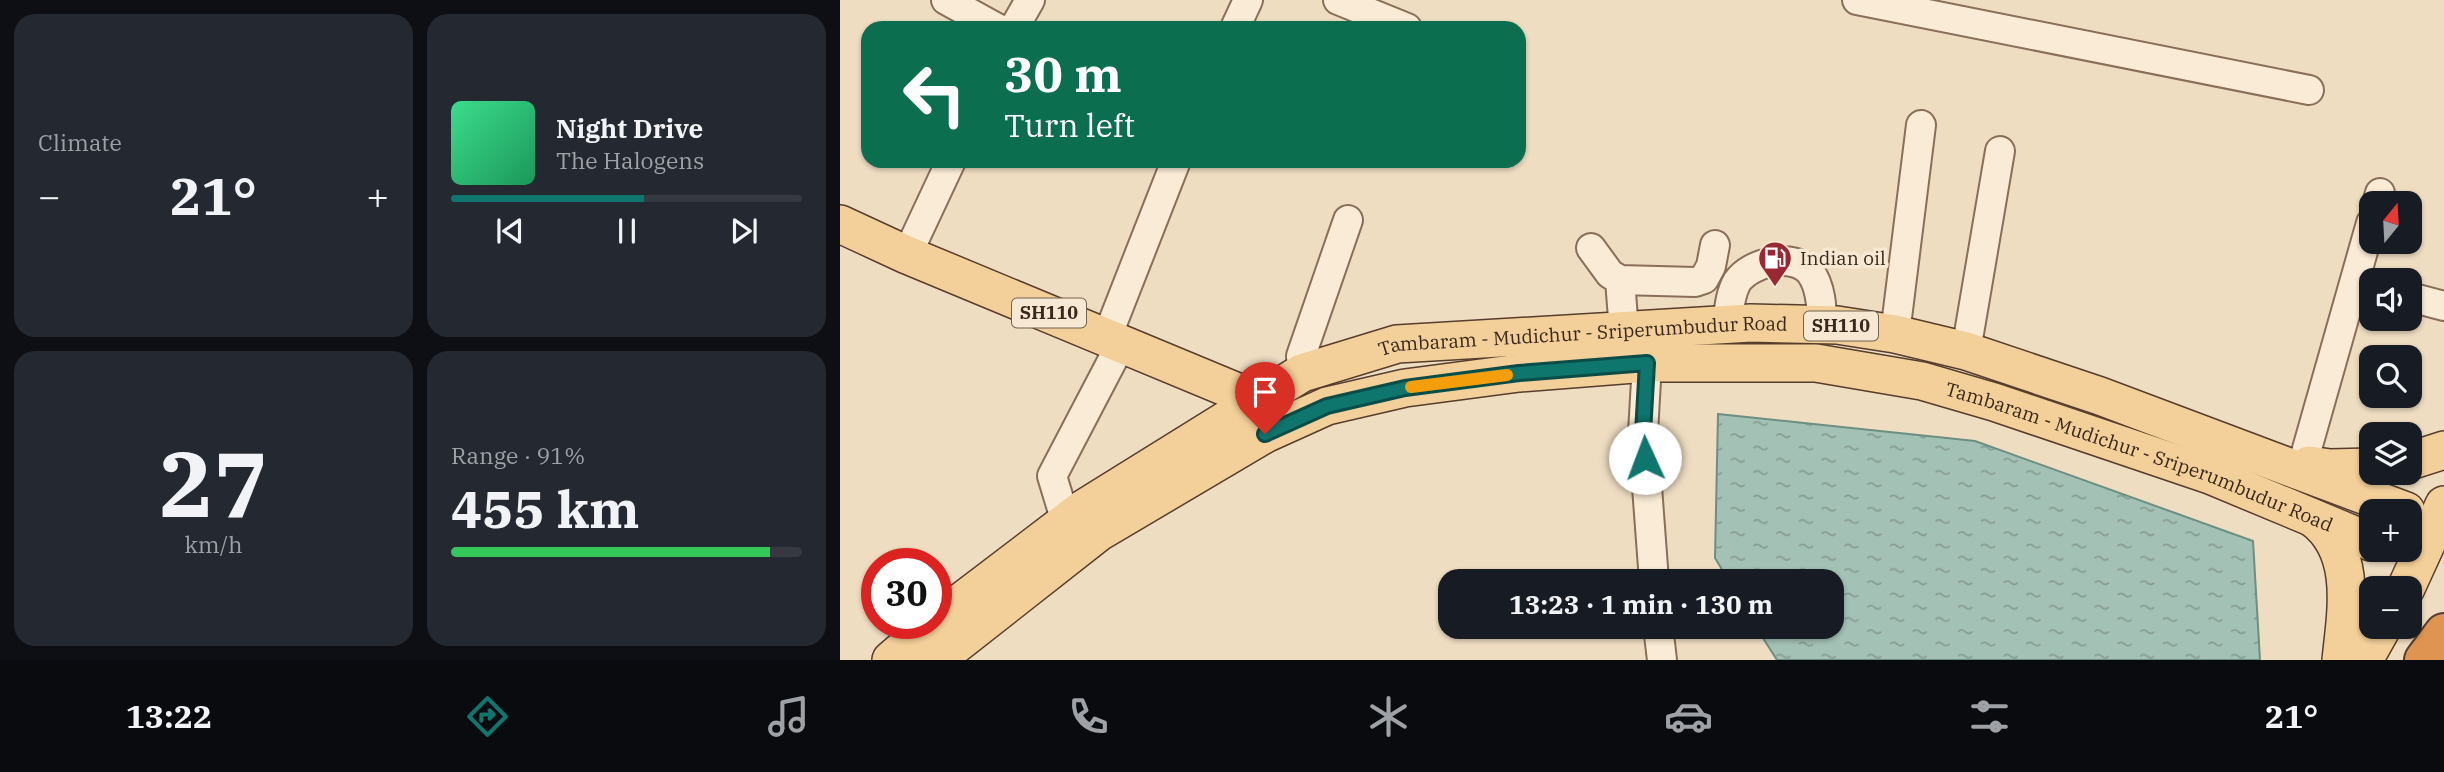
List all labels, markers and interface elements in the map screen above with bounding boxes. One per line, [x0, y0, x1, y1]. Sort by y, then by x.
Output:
text: 30 m [1004, 42, 1122, 105]
icon: left [889, 49, 980, 140]
text: Turn left [1004, 104, 1135, 146]
text: Night Drive [556, 111, 703, 145]
text: Climate [38, 127, 122, 157]
text: The Halogens [556, 145, 704, 175]
text: 21° [170, 162, 257, 229]
text: − [38, 171, 61, 220]
text: + [366, 171, 389, 220]
north arrow [2359, 191, 2422, 254]
map controls [2359, 191, 2422, 639]
icon: previous [491, 212, 529, 250]
icon: pause [608, 212, 646, 250]
icon: next [725, 212, 763, 250]
fuel station icon: Indian oil [1756, 239, 1794, 288]
place label: Indian oil [1800, 246, 1886, 270]
button: sound [2359, 268, 2422, 331]
road number: SH110 [1012, 298, 1086, 328]
street label: Tambaram - Mudichur - Sriperumbudur Road [1375, 311, 1788, 361]
road number: SH110 [1804, 312, 1878, 340]
button: search [2359, 345, 2422, 408]
pin [1235, 362, 1295, 434]
icon: arrive [1246, 373, 1284, 411]
street label: Tambaram - Mudichur - Sriperumbudur Road [1942, 376, 2337, 537]
position arrow [1608, 421, 1682, 495]
button: layers [2359, 422, 2422, 485]
text: 27 [159, 424, 268, 542]
text: Range · 91% [451, 440, 585, 470]
text: 455 km [451, 475, 640, 542]
button: + [2359, 499, 2422, 562]
text: km/h [184, 529, 243, 559]
speed limit sign: 30 [861, 548, 952, 639]
button: − [2359, 576, 2422, 639]
text: 13:23 · 1 min · 130 m [1509, 587, 1773, 621]
icon: directions [463, 692, 512, 741]
icon: music [764, 692, 813, 741]
icon: phone [1064, 692, 1113, 741]
icon: climate [1364, 692, 1413, 741]
icon: car [1664, 692, 1713, 741]
icon: filters [1965, 692, 2014, 741]
text: 13:22 [126, 695, 212, 737]
text: 21° [2265, 695, 2318, 737]

